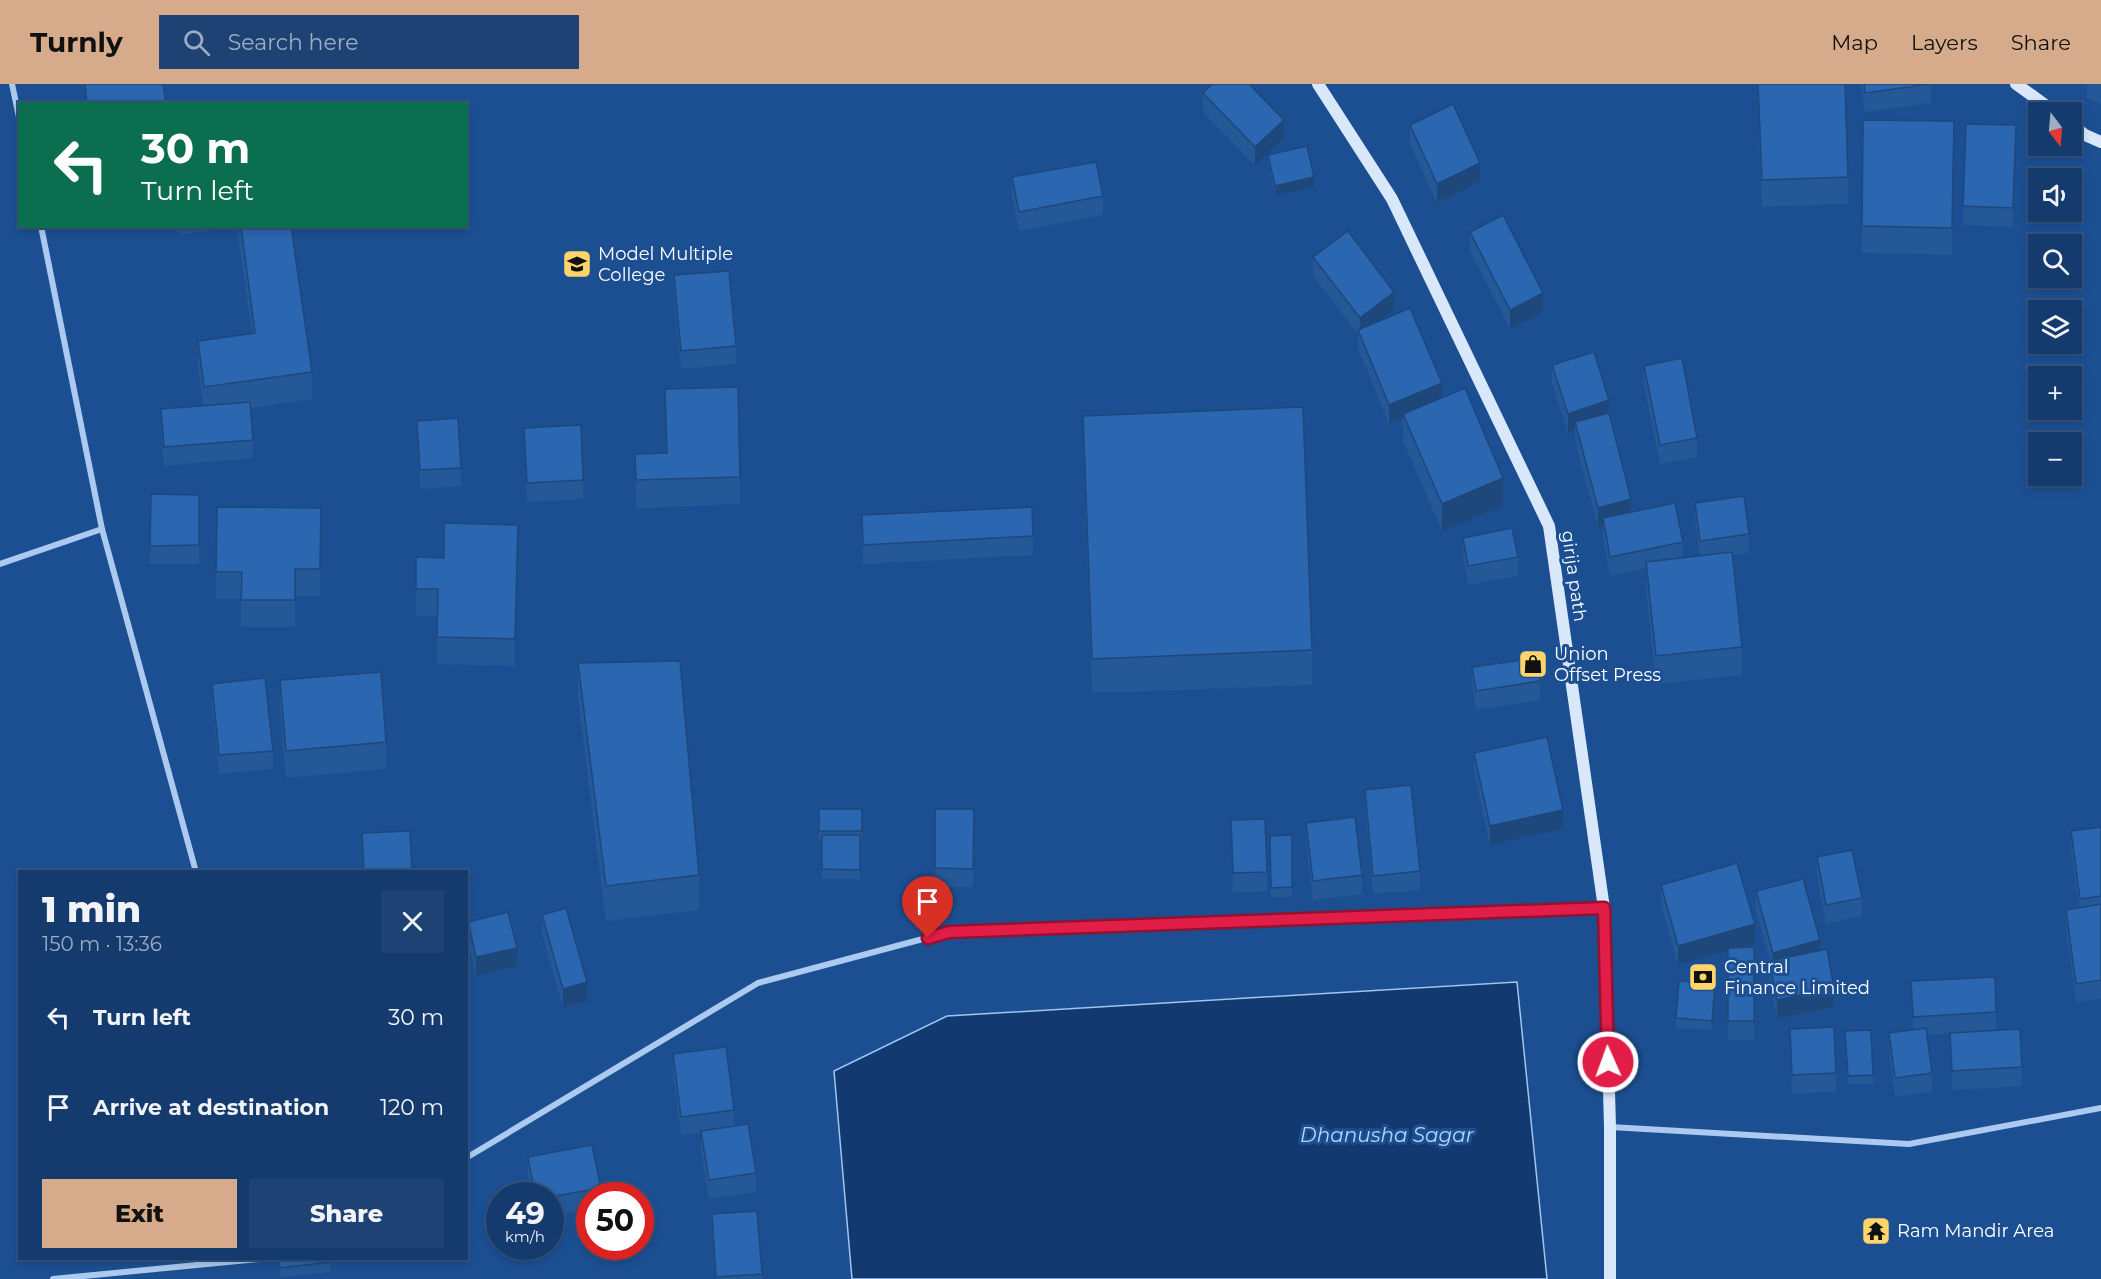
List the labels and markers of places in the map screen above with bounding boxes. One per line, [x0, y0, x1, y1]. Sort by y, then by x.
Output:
place label: Model Multiple College [598, 243, 733, 286]
school or university icon: Model Multiple College [561, 248, 593, 280]
place label: Union Offset Press [1554, 643, 1661, 686]
shop icon: Union Offset Press [1517, 648, 1549, 680]
pin [902, 876, 953, 938]
place label: Central Finance Limited [1724, 956, 1870, 999]
bank icon: Central Finance Limited [1687, 961, 1719, 993]
temple icon: Ram Mandir Area [1860, 1215, 1892, 1247]
place label: Ram Mandir Area [1897, 1220, 2054, 1242]

